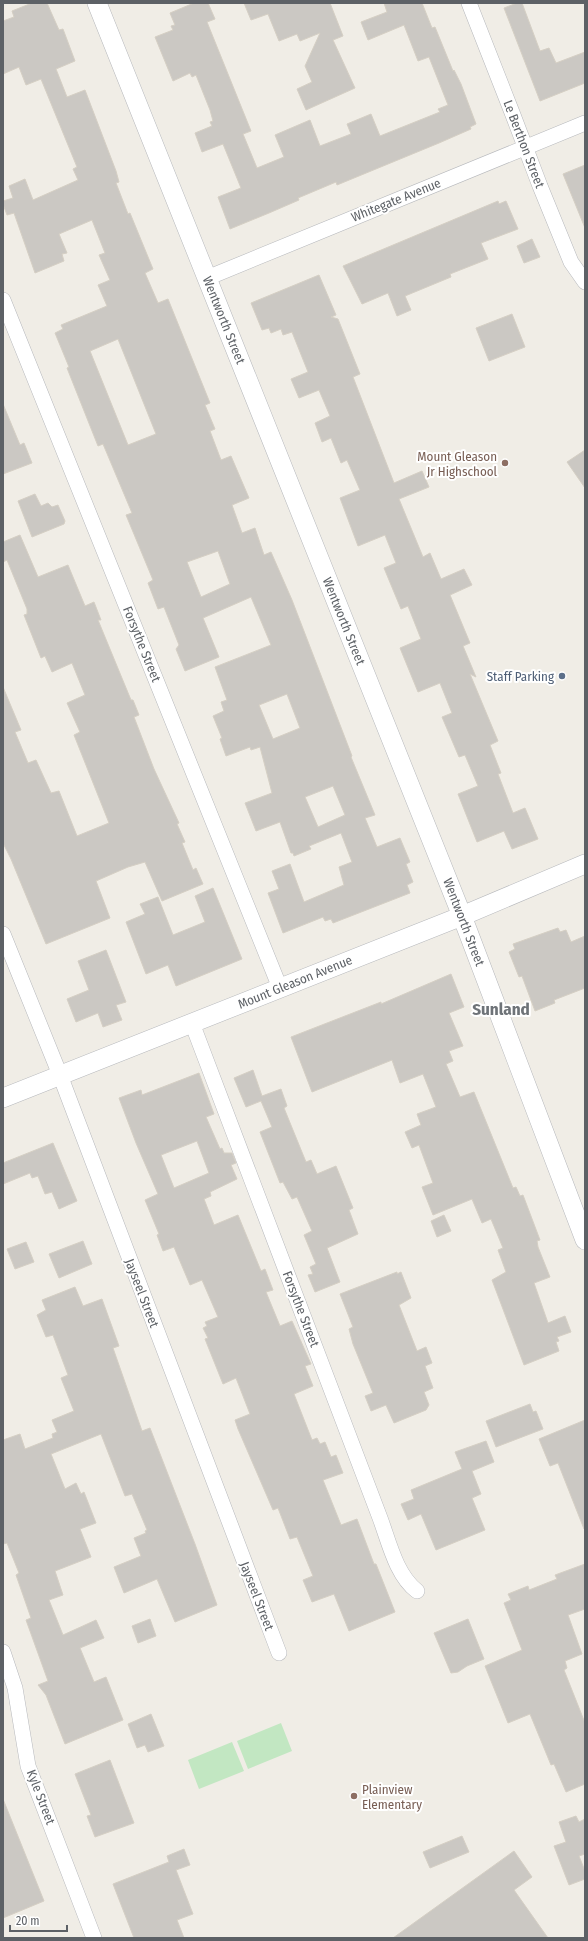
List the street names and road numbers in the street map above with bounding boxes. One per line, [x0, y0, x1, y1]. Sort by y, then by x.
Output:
street label: Le Berthon Street [500, 98, 548, 191]
street label: Whitegate Avenue [349, 175, 443, 225]
street label: Wentworth Street [200, 274, 249, 367]
street label: Wentworth Street [320, 575, 369, 668]
street label: Forsythe Street [120, 604, 164, 685]
street label: Wentworth Street [440, 876, 488, 969]
street label: Mount Gleason Avenue [236, 952, 354, 1012]
street label: Jayseel Street [122, 1257, 162, 1330]
street label: Forsythe Street [280, 1269, 323, 1350]
street label: Jayseel Street [237, 1560, 277, 1633]
street label: Kyle Street [24, 1768, 59, 1827]

